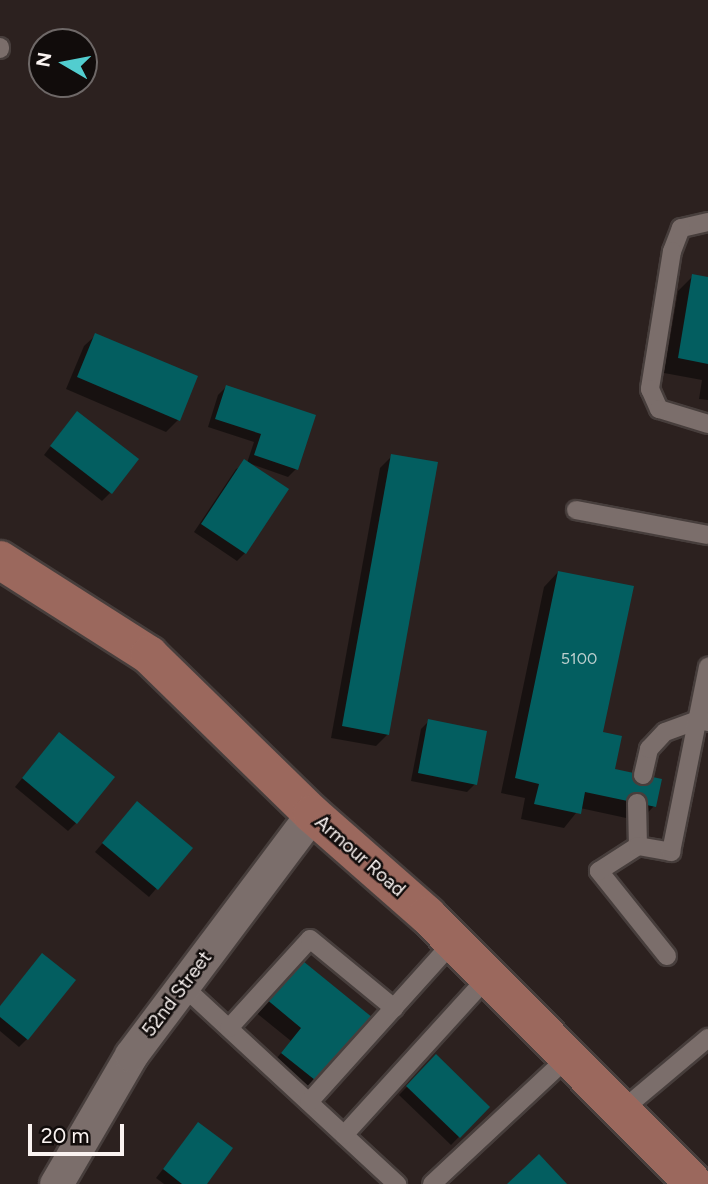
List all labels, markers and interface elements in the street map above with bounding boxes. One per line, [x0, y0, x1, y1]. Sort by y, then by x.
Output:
north arrow [28, 28, 98, 98]
text: N [31, 50, 56, 69]
house number: 5100 [561, 649, 597, 669]
street label: Armour Road [310, 811, 410, 901]
street label: 52nd Street [137, 947, 217, 1041]
scale bar [32, 1110, 128, 1154]
text: 20 m [41, 1123, 89, 1148]

